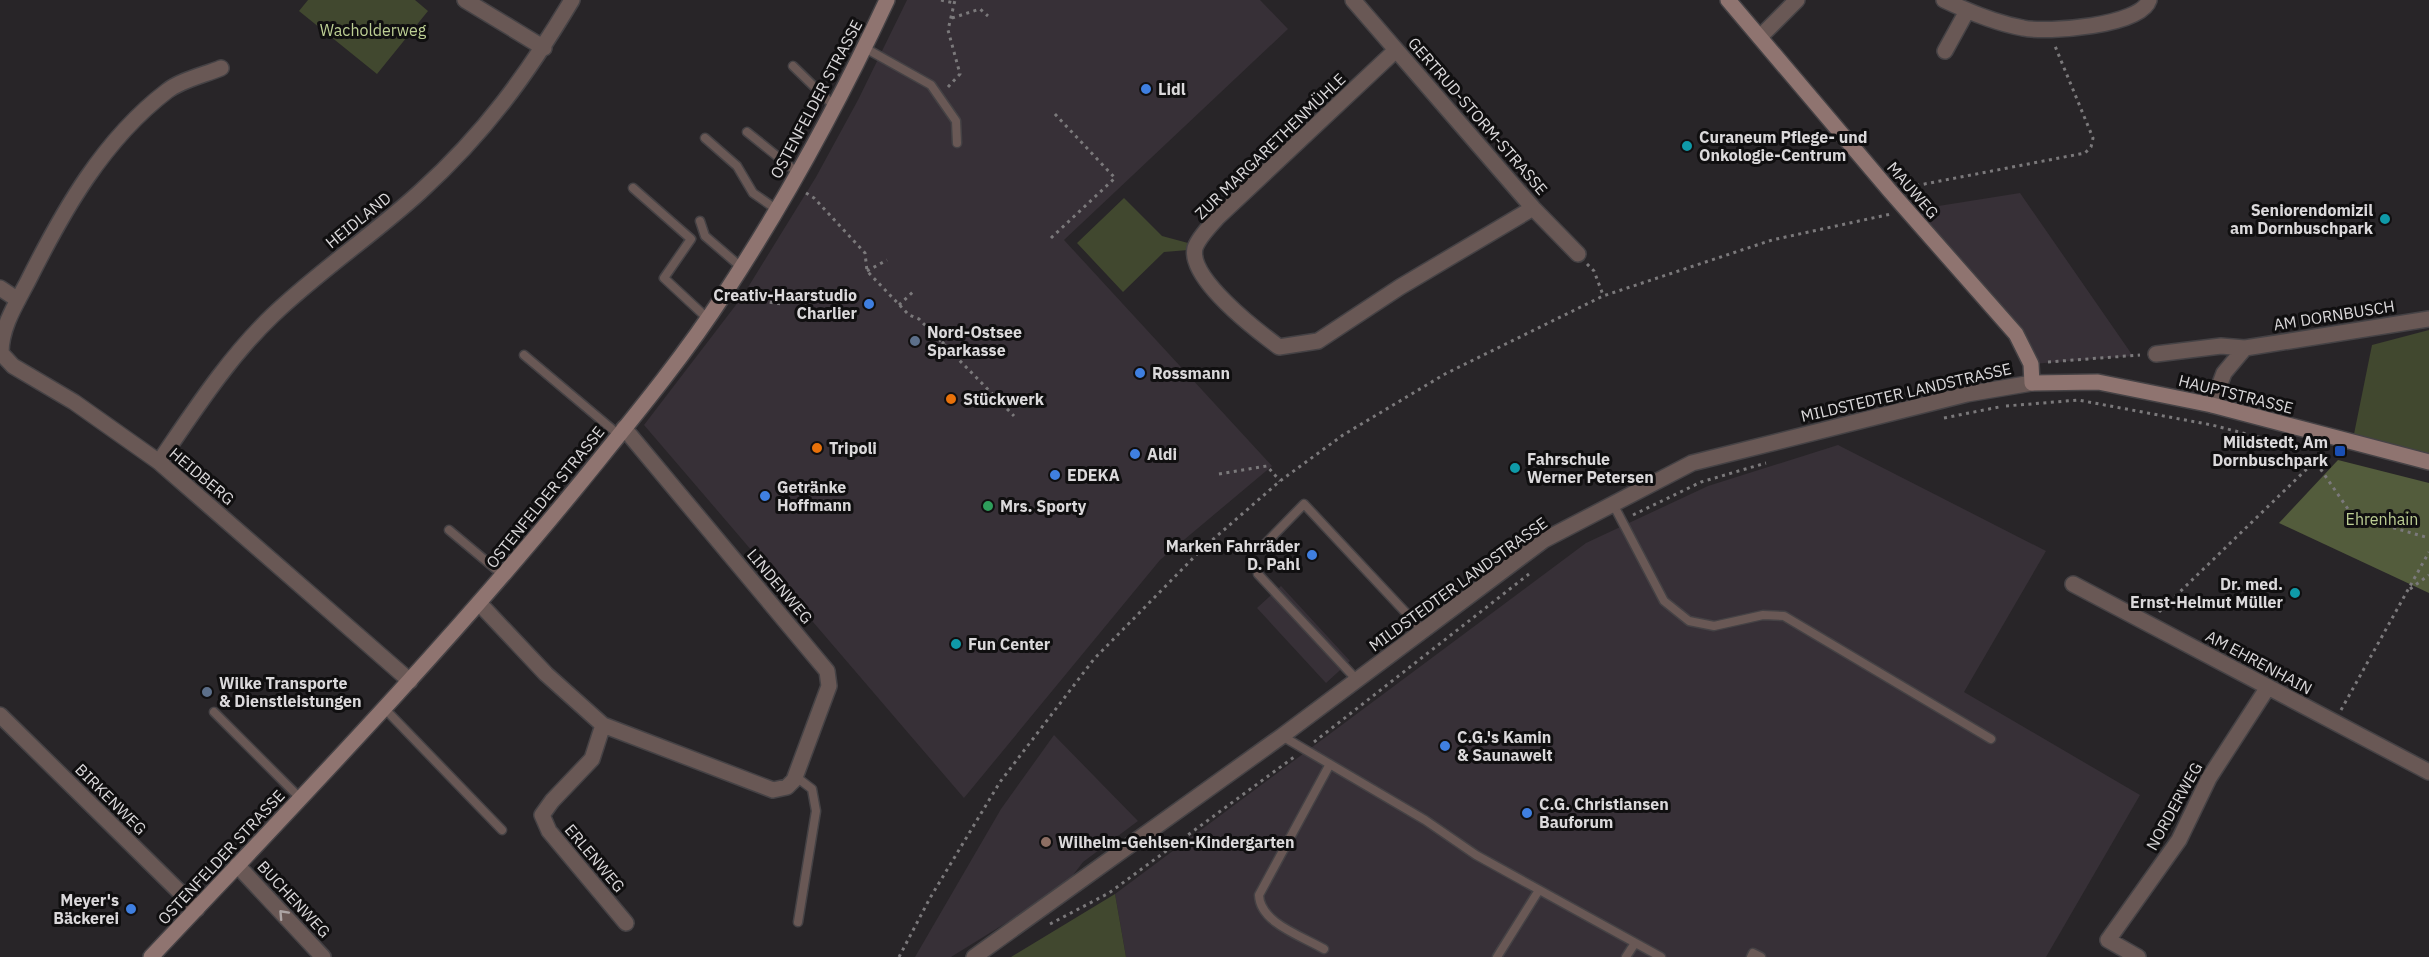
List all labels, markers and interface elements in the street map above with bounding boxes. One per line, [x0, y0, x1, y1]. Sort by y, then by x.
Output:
street label: OSTENFELDER STRASSE [766, 16, 866, 182]
park label: Wacholderweg [320, 20, 427, 40]
street label: GERTRUD-STORM-STRASSE [1404, 33, 1552, 199]
street label: ZUR MARGARETHENMÜHLE [1190, 69, 1350, 223]
place label: Lidl [1158, 79, 1186, 99]
marker: Lidl [1139, 82, 1153, 96]
place label: Curaneum Pflege- und Onkologie-Centrum [1699, 127, 1867, 165]
marker: Curaneum Pflege- und Onkologie-Centrum [1680, 139, 1694, 153]
street label: MAUWEG [1883, 158, 1943, 222]
street label: HEIDLAND [321, 188, 395, 252]
place label: Seniorendomizil am Dornbuschpark [2230, 200, 2374, 238]
marker: Seniorendomizil am Dornbuschpark [2378, 212, 2392, 226]
place label: Creativ-Haarstudio Charlier [713, 285, 858, 323]
street label: AM DORNBUSCH [2272, 296, 2396, 334]
marker: Creativ-Haarstudio Charlier [862, 297, 876, 311]
place label: Nord-Ostsee Sparkasse [927, 322, 1022, 360]
marker: Nord-Ostsee Sparkasse [908, 334, 922, 348]
street label: MILDSTEDTER LANDSTRASSE [1799, 358, 2013, 426]
place label: Rossmann [1152, 363, 1230, 383]
marker: Rossmann [1133, 366, 1147, 380]
street label: HAUPTSTRASSE [2177, 370, 2295, 418]
place label: Stückwerk [963, 389, 1045, 409]
marker: Stückwerk [944, 392, 958, 406]
street label: OSTENFELDER STRASSE [482, 422, 608, 572]
place label: Mildstedt, Am Dornbuschpark [2212, 432, 2329, 470]
place label: Tripoli [829, 438, 877, 458]
marker: Tripoli [810, 441, 824, 455]
street label: HEIDBERG [165, 443, 239, 509]
place label: Aldi [1147, 444, 1177, 464]
marker: Mildstedt, Am Dornbuschpark [2333, 444, 2347, 458]
marker: Aldi [1128, 447, 1142, 461]
place label: Fahrschule Werner Petersen [1527, 449, 1654, 487]
marker: Fahrschule Werner Petersen [1508, 461, 1522, 475]
place label: EDEKA [1067, 465, 1120, 485]
marker: EDEKA [1048, 468, 1062, 482]
place label: Getränke Hoffmann [777, 477, 852, 515]
marker: Getränke Hoffmann [758, 489, 772, 503]
place label: Mrs. Sporty [1000, 496, 1087, 516]
marker: Mrs. Sporty [981, 499, 995, 513]
park label: Ehrenhain [2346, 509, 2418, 529]
street label: MILDSTEDTER LANDSTRASSE [1365, 513, 1551, 655]
place label: Marken Fahrräder D. Pahl [1166, 536, 1301, 574]
street label: LINDENWEG [743, 544, 817, 628]
marker: Marken Fahrräder D. Pahl [1305, 548, 1319, 562]
place label: Dr. med. Ernst-Helmut Müller [2130, 574, 2284, 612]
marker: Dr. med. Ernst-Helmut Müller [2288, 586, 2302, 600]
street label: AM EHRENHAIN [2202, 626, 2316, 698]
place label: Fun Center [968, 634, 1051, 654]
marker: Fun Center [949, 637, 963, 651]
place label: Wilke Transporte & Dienstleistungen [219, 673, 361, 711]
marker: Wilke Transporte & Dienstleistungen [200, 685, 214, 699]
place label: C.G.'s Kamin & Saunawelt [1457, 727, 1553, 765]
marker: C.G.'s Kamin & Saunawelt [1438, 739, 1452, 753]
street label: NORDERWEG [2142, 758, 2206, 854]
street label: BIRKENWEG [71, 759, 151, 839]
street label: OSTENFELDER STRASSE [153, 785, 289, 929]
place label: C.G. Christiansen Bauforum [1539, 794, 1669, 832]
marker: C.G. Christiansen Bauforum [1520, 806, 1534, 820]
street label: ERLENWEG [561, 820, 629, 896]
place label: Wilhelm-Gehlsen-Kindergarten [1058, 832, 1295, 852]
marker: Wilhelm-Gehlsen-Kindergarten [1039, 835, 1053, 849]
street label: BUCHENWEG [253, 856, 335, 942]
place label: Meyer's Bäckerei [53, 890, 119, 928]
marker: Meyer's Bäckerei [124, 902, 138, 916]
one-way arrow [280, 911, 291, 922]

